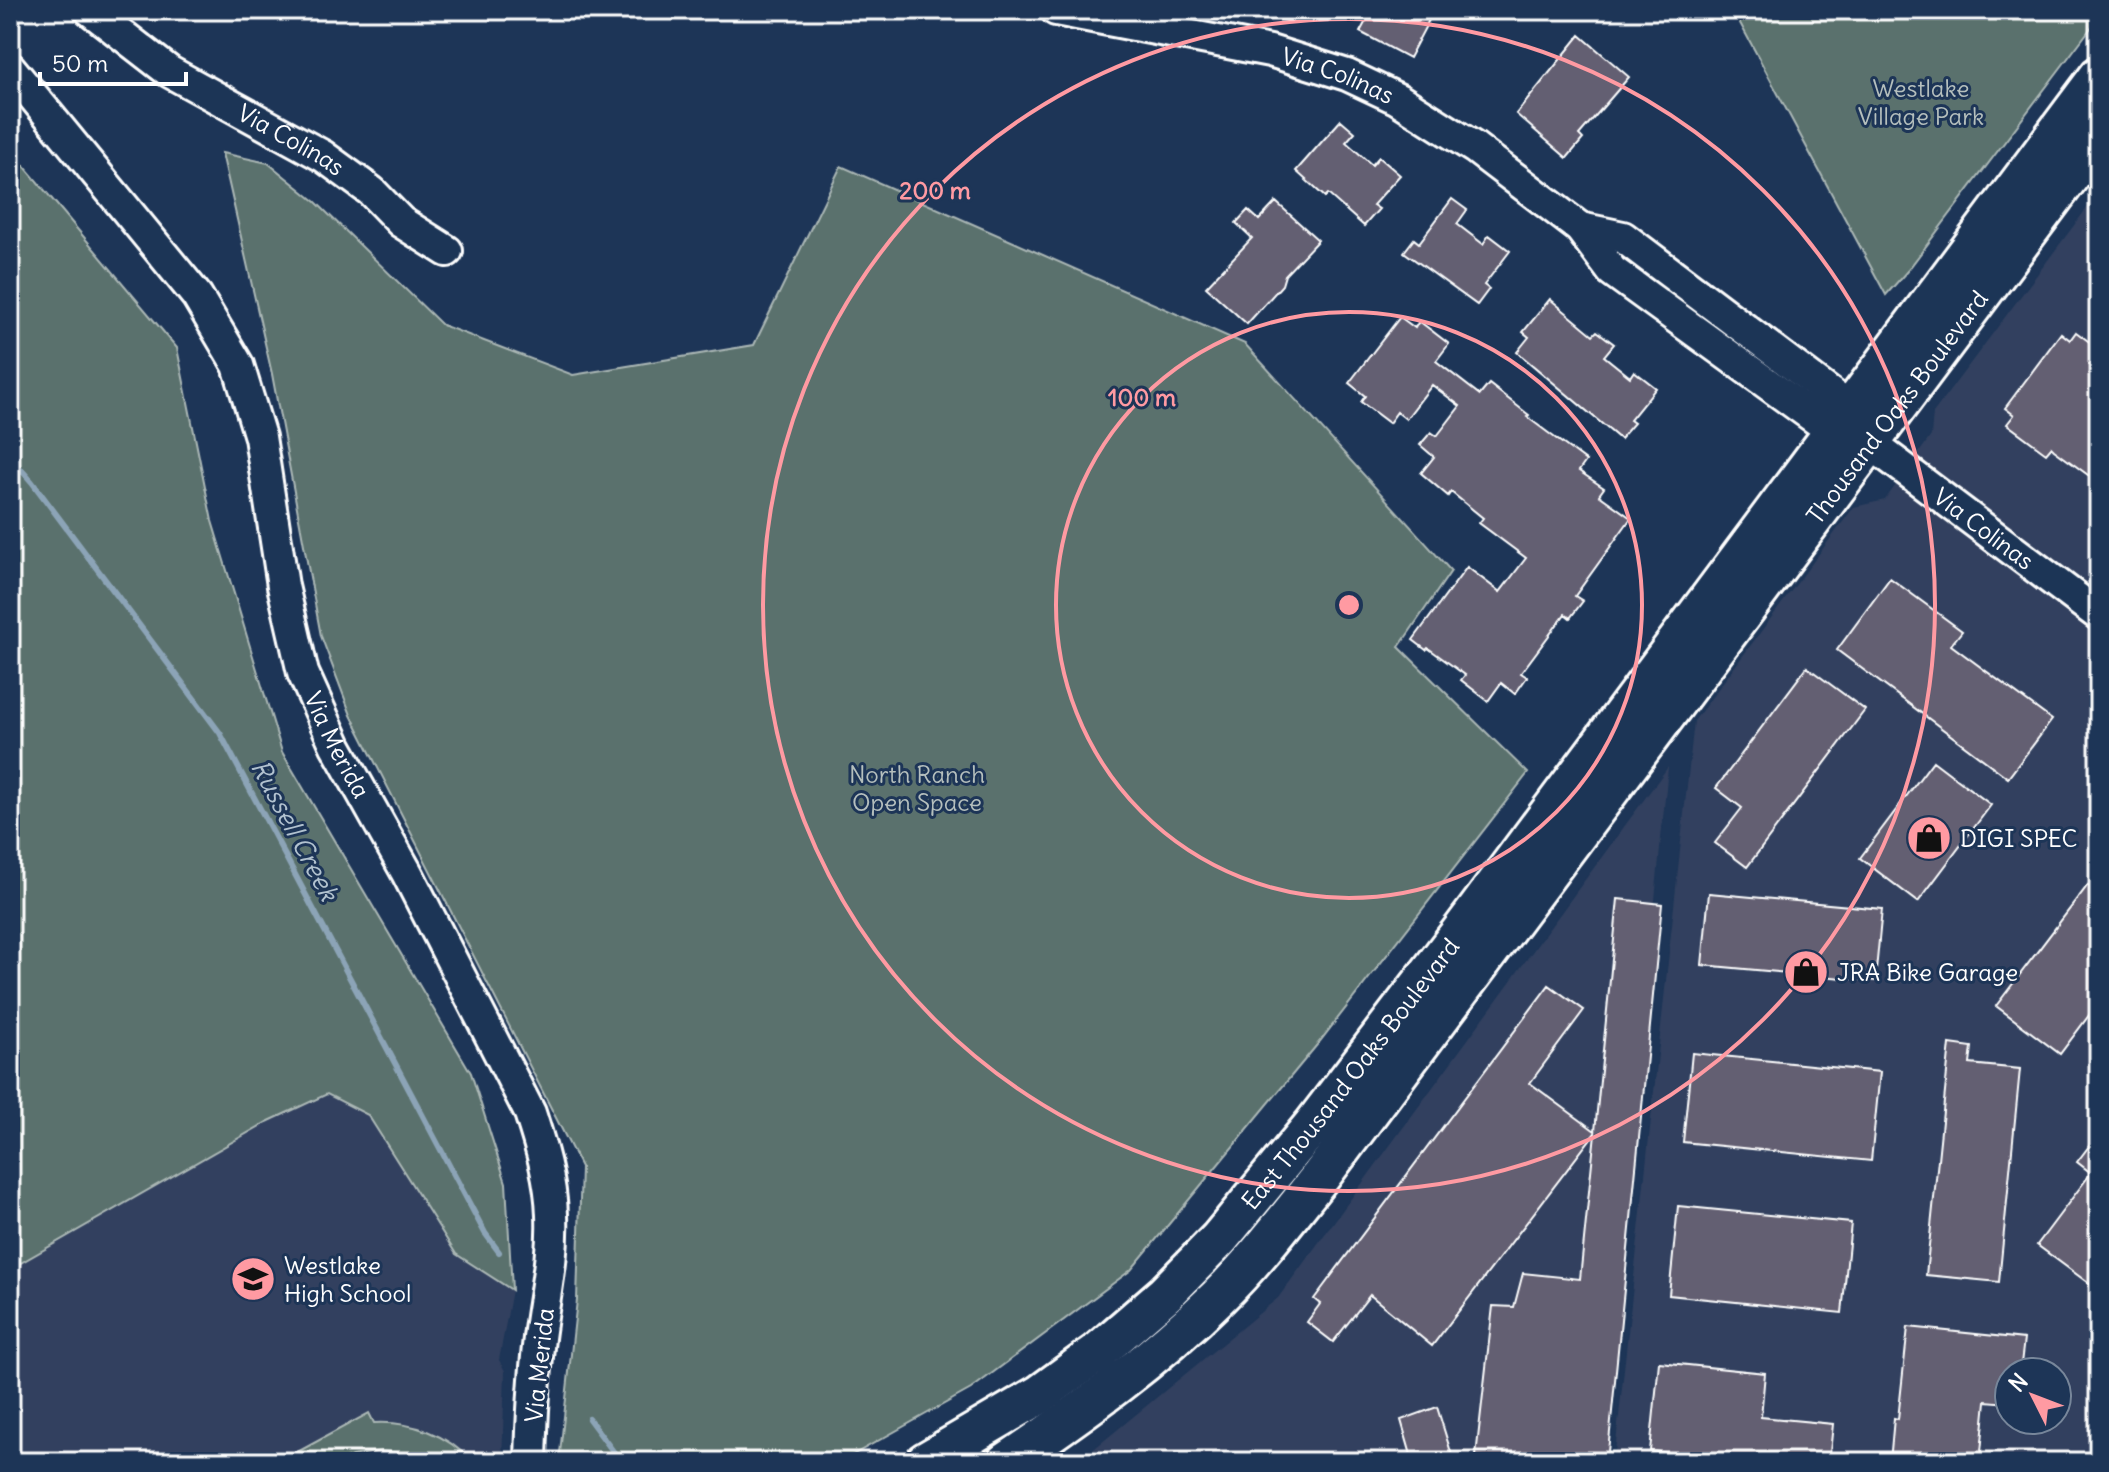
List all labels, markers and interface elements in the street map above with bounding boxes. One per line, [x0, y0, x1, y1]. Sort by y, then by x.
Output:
scale bar [40, 36, 186, 86]
street label: Via Colinas [1278, 41, 1399, 110]
text: 50 m [52, 48, 108, 78]
park label: Westlake Village Park [1858, 73, 1984, 131]
street label: Via Colinas [233, 97, 351, 182]
text: 200 m [899, 175, 971, 205]
street label: Thousand Oaks Boulevard [1800, 284, 1994, 530]
text: 100 m [1108, 382, 1176, 412]
street label: Via Colinas [1928, 481, 2040, 576]
centre of rings [1335, 591, 1363, 619]
street label: Via Merida [298, 687, 377, 803]
water label: Russell Creek [244, 754, 347, 908]
park label: North Ranch Open Space [849, 759, 985, 817]
shop icon: DIGI SPEC [1905, 814, 1953, 862]
place label: DIGI SPEC [1960, 823, 2077, 853]
street label: East Thousand Oaks Boulevard [1235, 932, 1465, 1215]
shop icon: JRA Bike Garage [1782, 948, 1830, 996]
place label: JRA Bike Garage [1837, 957, 2018, 987]
place label: Westlake High School [284, 1250, 411, 1308]
school or university icon: Westlake High School [229, 1255, 277, 1303]
street label: Via Merida [518, 1306, 560, 1424]
north arrow [1993, 1356, 2073, 1436]
text: N [2003, 1368, 2034, 1398]

